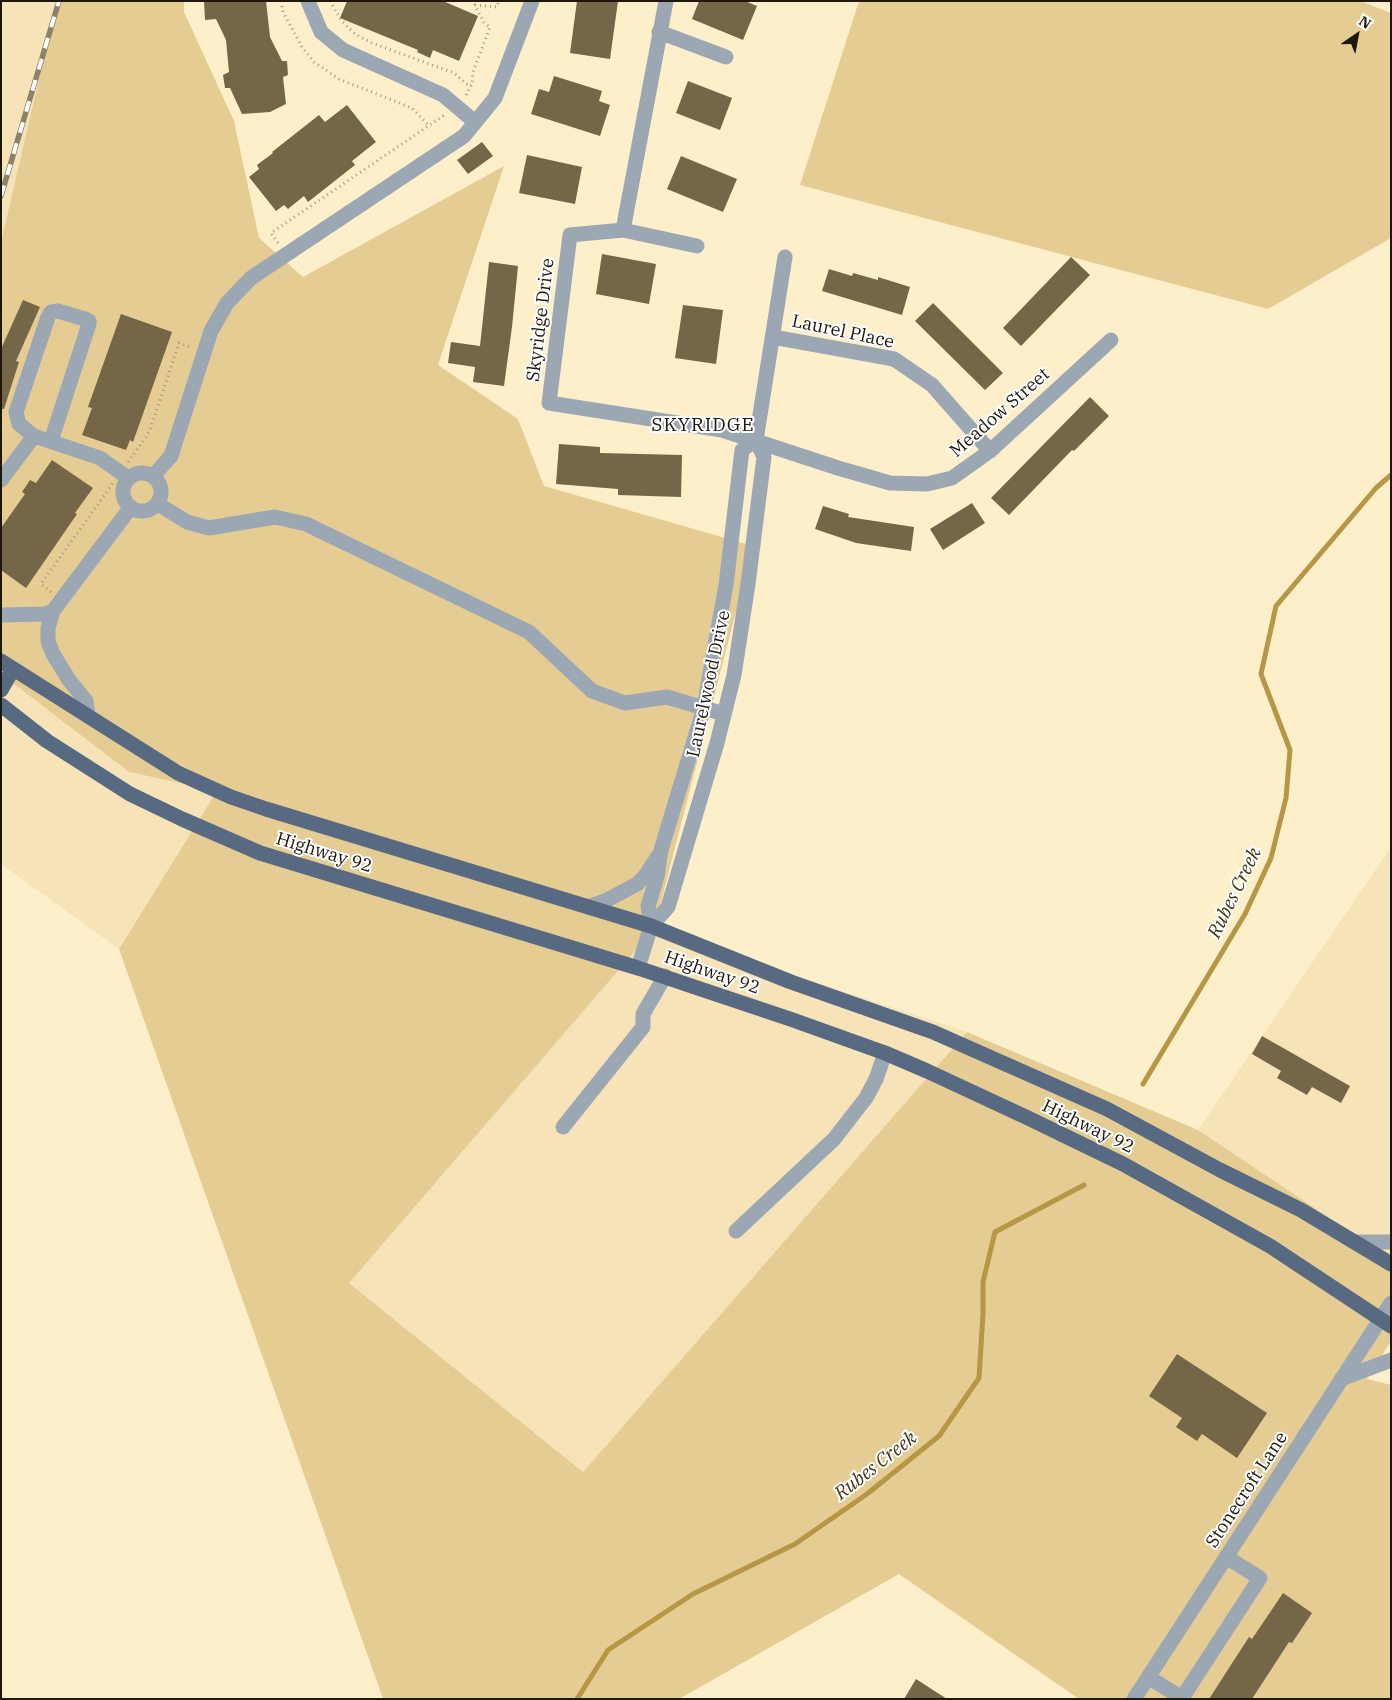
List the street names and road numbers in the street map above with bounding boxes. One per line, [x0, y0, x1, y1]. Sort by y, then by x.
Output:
street label: Skyridge Drive [523, 257, 559, 383]
street label: Laurel Place [790, 311, 896, 353]
street label: Meadow Street [946, 364, 1054, 462]
street label: Laurelwood Drive [683, 609, 735, 759]
street label: Highway 92 [273, 828, 375, 878]
street label: Highway 92 [661, 947, 763, 999]
street label: Highway 92 [1039, 1095, 1137, 1159]
street label: Stonecroft Lane [1201, 1428, 1293, 1552]

